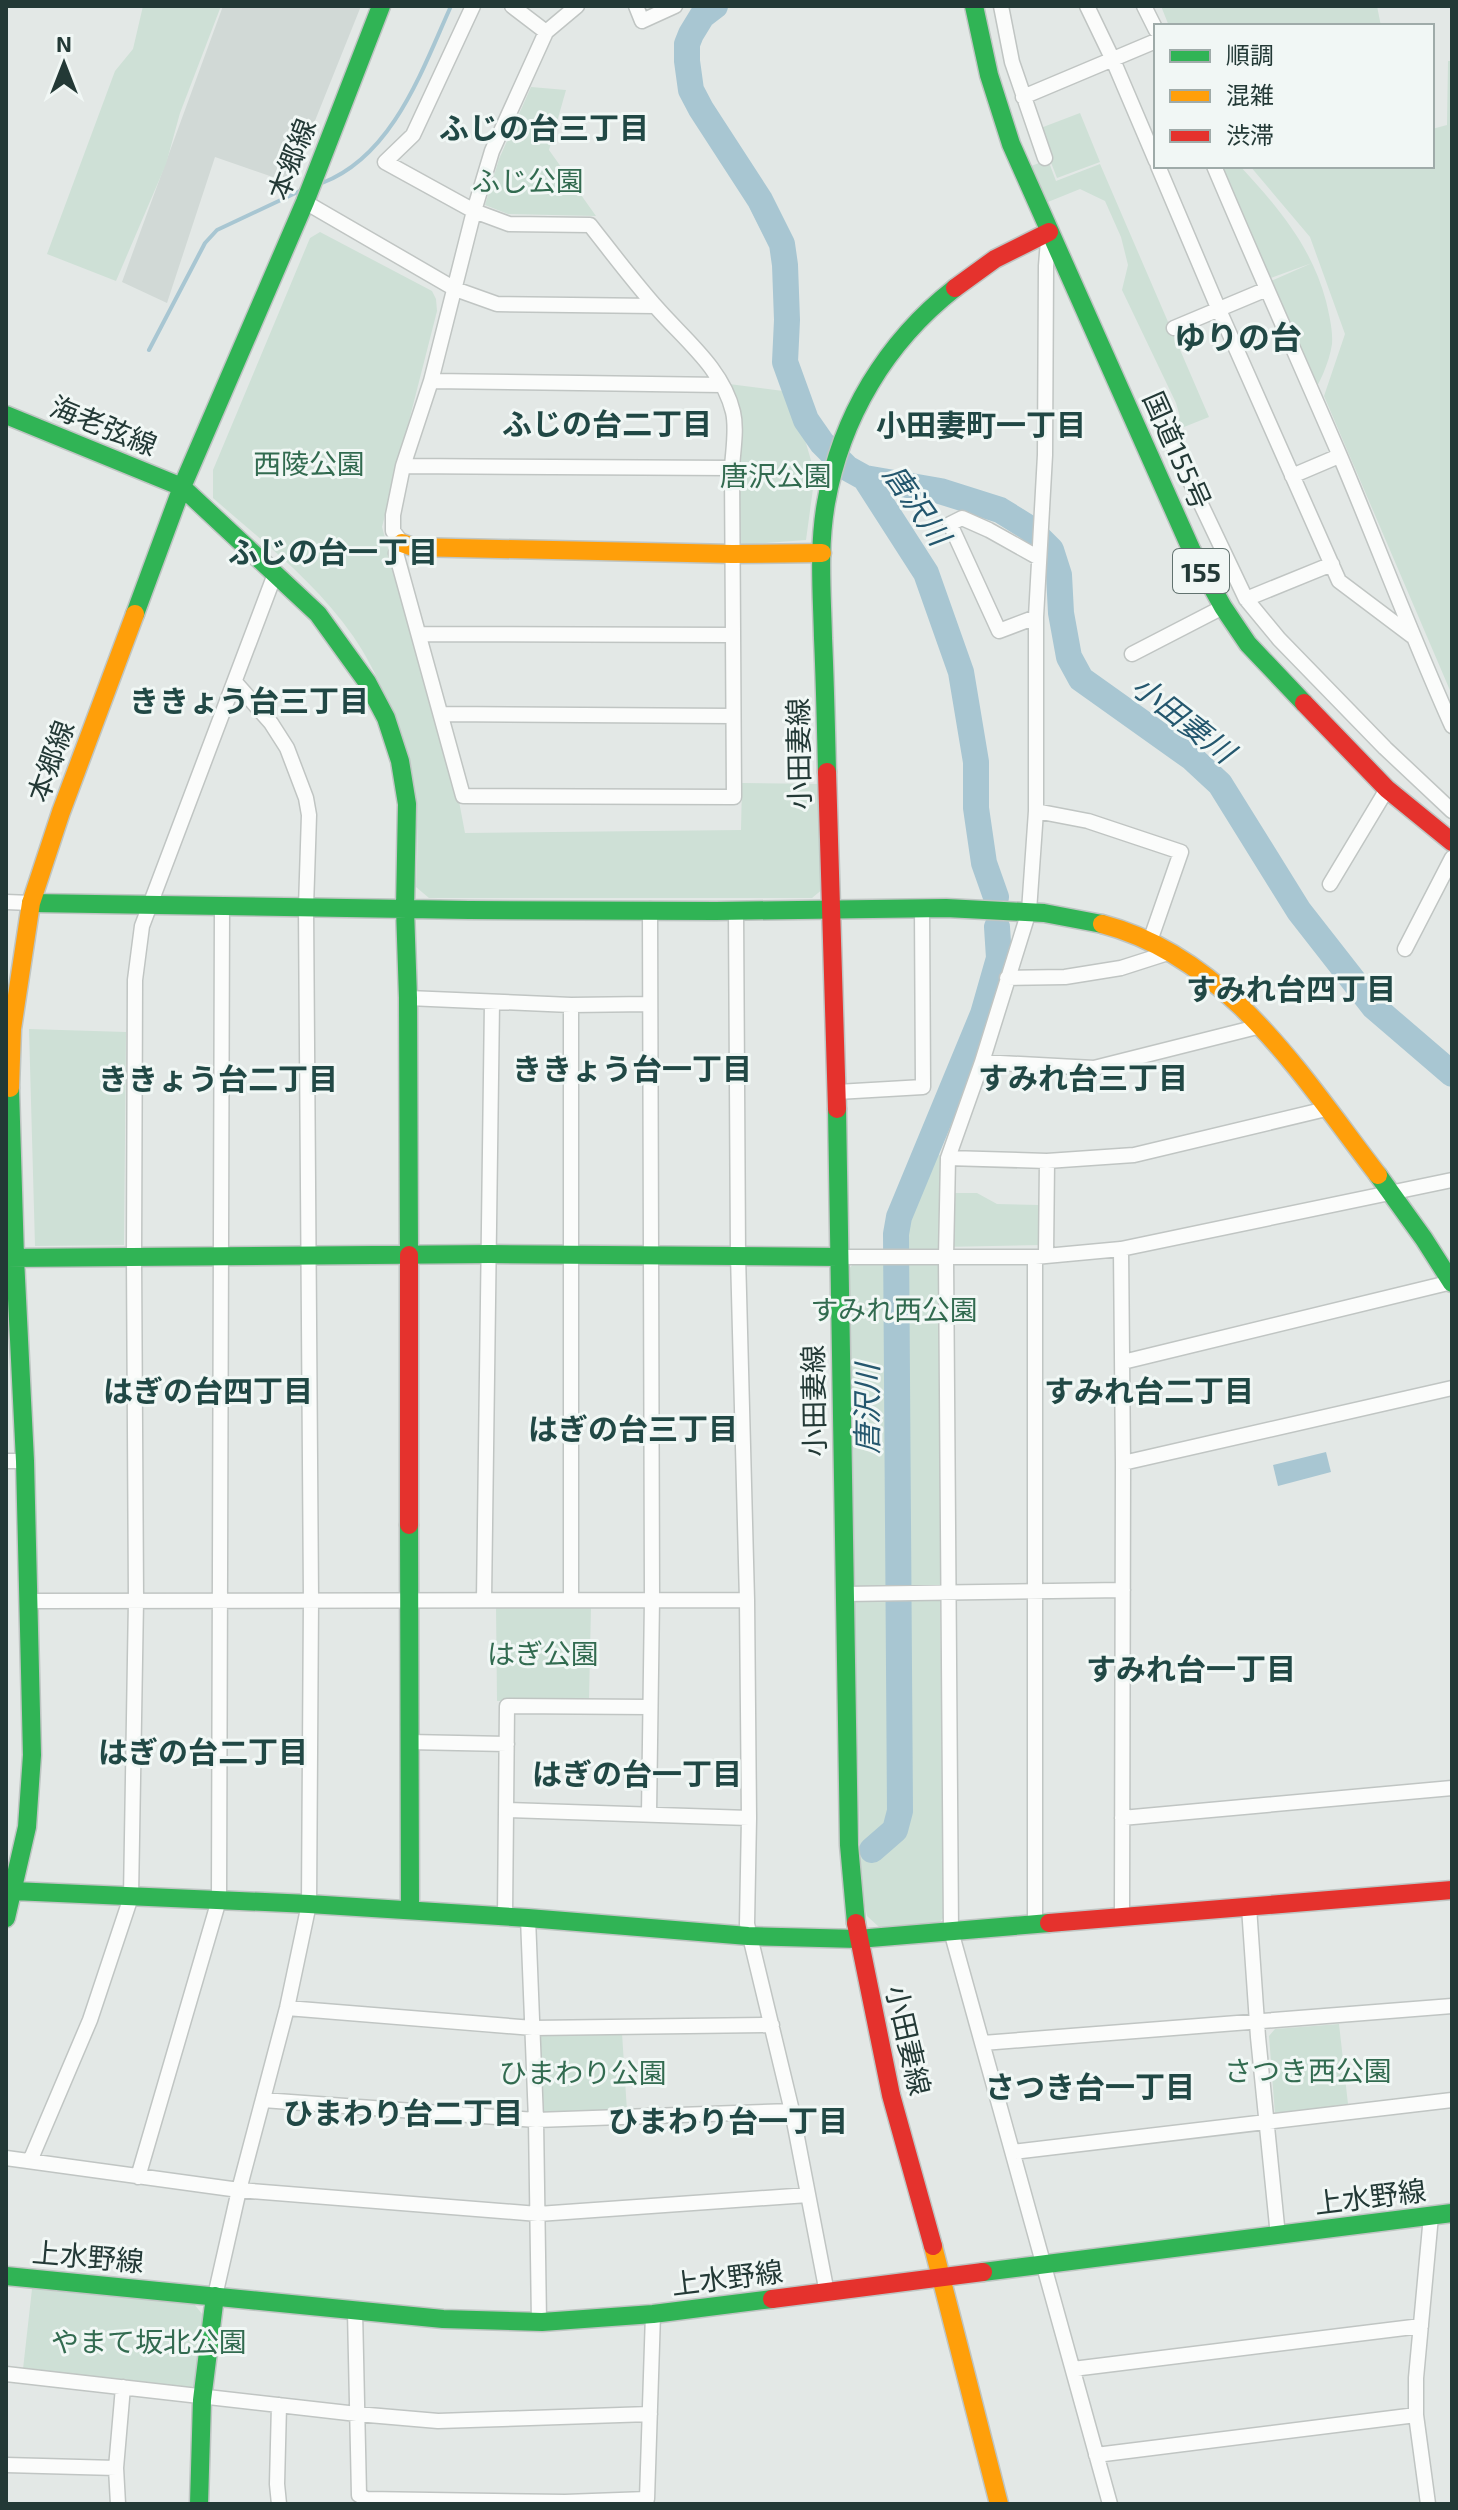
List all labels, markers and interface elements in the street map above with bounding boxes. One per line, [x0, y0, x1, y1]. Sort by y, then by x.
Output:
north arrow [24, 24, 104, 104]
legend [1154, 24, 1434, 168]
text: N [56, 30, 72, 56]
text: 順調 [1226, 40, 1274, 69]
text: 混雑 [1226, 80, 1274, 109]
district label: ふじの台三丁目 [439, 109, 649, 145]
street label: 本郷線 [260, 114, 322, 204]
text: 渋滞 [1226, 120, 1274, 149]
park label: ふじ公園 [472, 163, 584, 197]
district label: ゆりの台 [1174, 317, 1302, 355]
street label: 国道155号 [1137, 386, 1219, 514]
street label: 海老弦線 [46, 388, 162, 462]
district label: ふじの台二丁目 [502, 405, 712, 441]
district label: 小田妻町一丁目 [876, 406, 1086, 442]
park label: 西陵公園 [253, 446, 365, 480]
water label: 唐沢川 [877, 457, 960, 554]
park label: 唐沢公園 [720, 458, 832, 492]
district label: ふじの台一丁目 [228, 533, 438, 569]
road number: 155 [1173, 549, 1229, 593]
water label: 小田妻川 [1126, 667, 1245, 771]
district label: ききょう台三丁目 [129, 682, 369, 718]
street label: 小田妻線 [780, 698, 816, 810]
street label: 本郷線 [20, 716, 80, 806]
district label: すみれ台四丁目 [1186, 970, 1396, 1006]
district label: ききょう台一丁目 [512, 1050, 752, 1086]
district label: すみれ台三丁目 [978, 1059, 1188, 1095]
district label: ききょう台二丁目 [98, 1060, 338, 1096]
park label: すみれ西公園 [810, 1292, 978, 1326]
street label: 小田妻線 [795, 1345, 831, 1457]
water label: 唐沢川 [848, 1361, 884, 1454]
district label: はぎの台四丁目 [103, 1372, 313, 1408]
district label: すみれ台二丁目 [1044, 1372, 1254, 1408]
district label: はぎの台三丁目 [528, 1410, 738, 1446]
park label: はぎ公園 [487, 1636, 599, 1670]
district label: すみれ台一丁目 [1086, 1650, 1296, 1686]
district label: はぎの台二丁目 [98, 1733, 308, 1769]
district label: はぎの台一丁目 [532, 1755, 742, 1791]
street label: 小田妻線 [880, 1982, 938, 2098]
park label: さつき西公園 [1224, 2053, 1392, 2087]
park label: ひまわり公園 [499, 2055, 667, 2089]
district label: さつき台一丁目 [985, 2068, 1195, 2104]
district label: ひまわり台二丁目 [283, 2094, 523, 2130]
district label: ひまわり台一丁目 [608, 2102, 848, 2138]
street label: 上水野線 [1312, 2172, 1428, 2220]
street label: 上水野線 [31, 2234, 145, 2278]
street label: 上水野線 [669, 2253, 785, 2301]
park label: やまて坂北公園 [51, 2324, 247, 2358]

